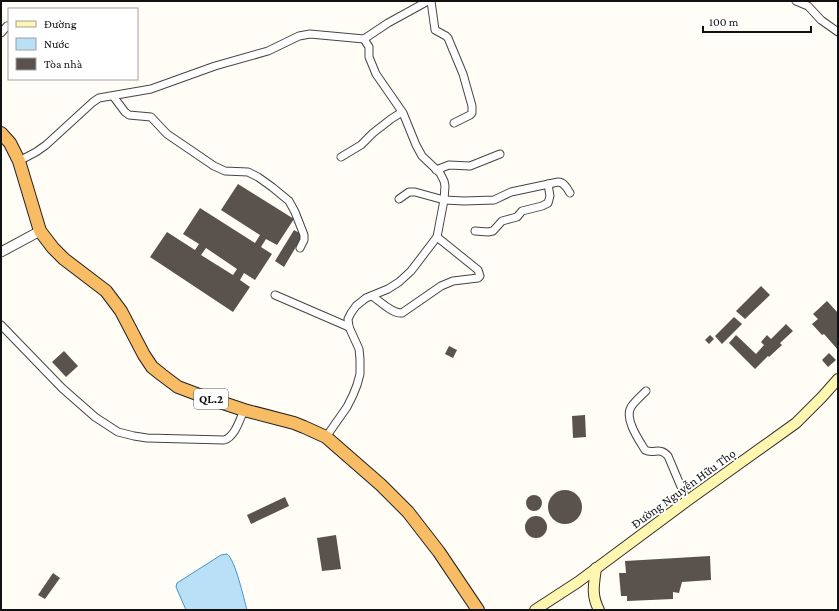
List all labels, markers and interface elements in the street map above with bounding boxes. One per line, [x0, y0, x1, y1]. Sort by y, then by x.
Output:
legend [8, 8, 138, 80]
scale bar [703, 8, 811, 34]
text: 100 m [709, 15, 739, 29]
text: Đường [44, 17, 77, 31]
text: Nước [44, 37, 69, 51]
text: Tòa nhà [44, 57, 83, 71]
road number: QL.2 [194, 389, 228, 409]
street label: Đường Nguyễn Hữu Thọ [628, 445, 738, 531]

